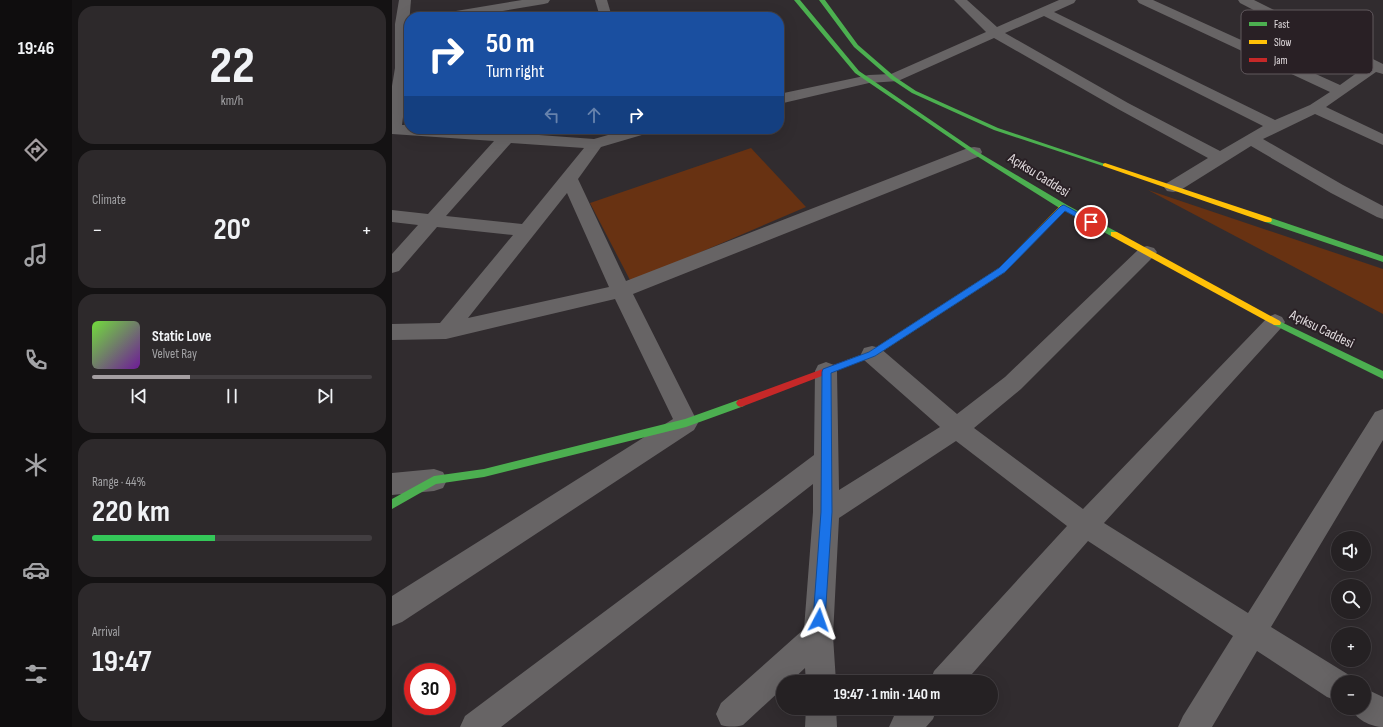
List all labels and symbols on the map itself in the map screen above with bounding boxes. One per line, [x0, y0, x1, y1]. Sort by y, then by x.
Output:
legend [1241, 10, 1373, 74]
text: Fast [1274, 18, 1290, 31]
text: Slow [1274, 36, 1291, 49]
text: Jam [1273, 54, 1288, 67]
street label: Açıksu Caddesi [1004, 149, 1073, 201]
pin [1074, 205, 1108, 239]
street label: Açıksu Caddesi [1286, 306, 1357, 352]
position arrow [798, 599, 840, 641]
speed limit sign: 30 [404, 663, 456, 715]

